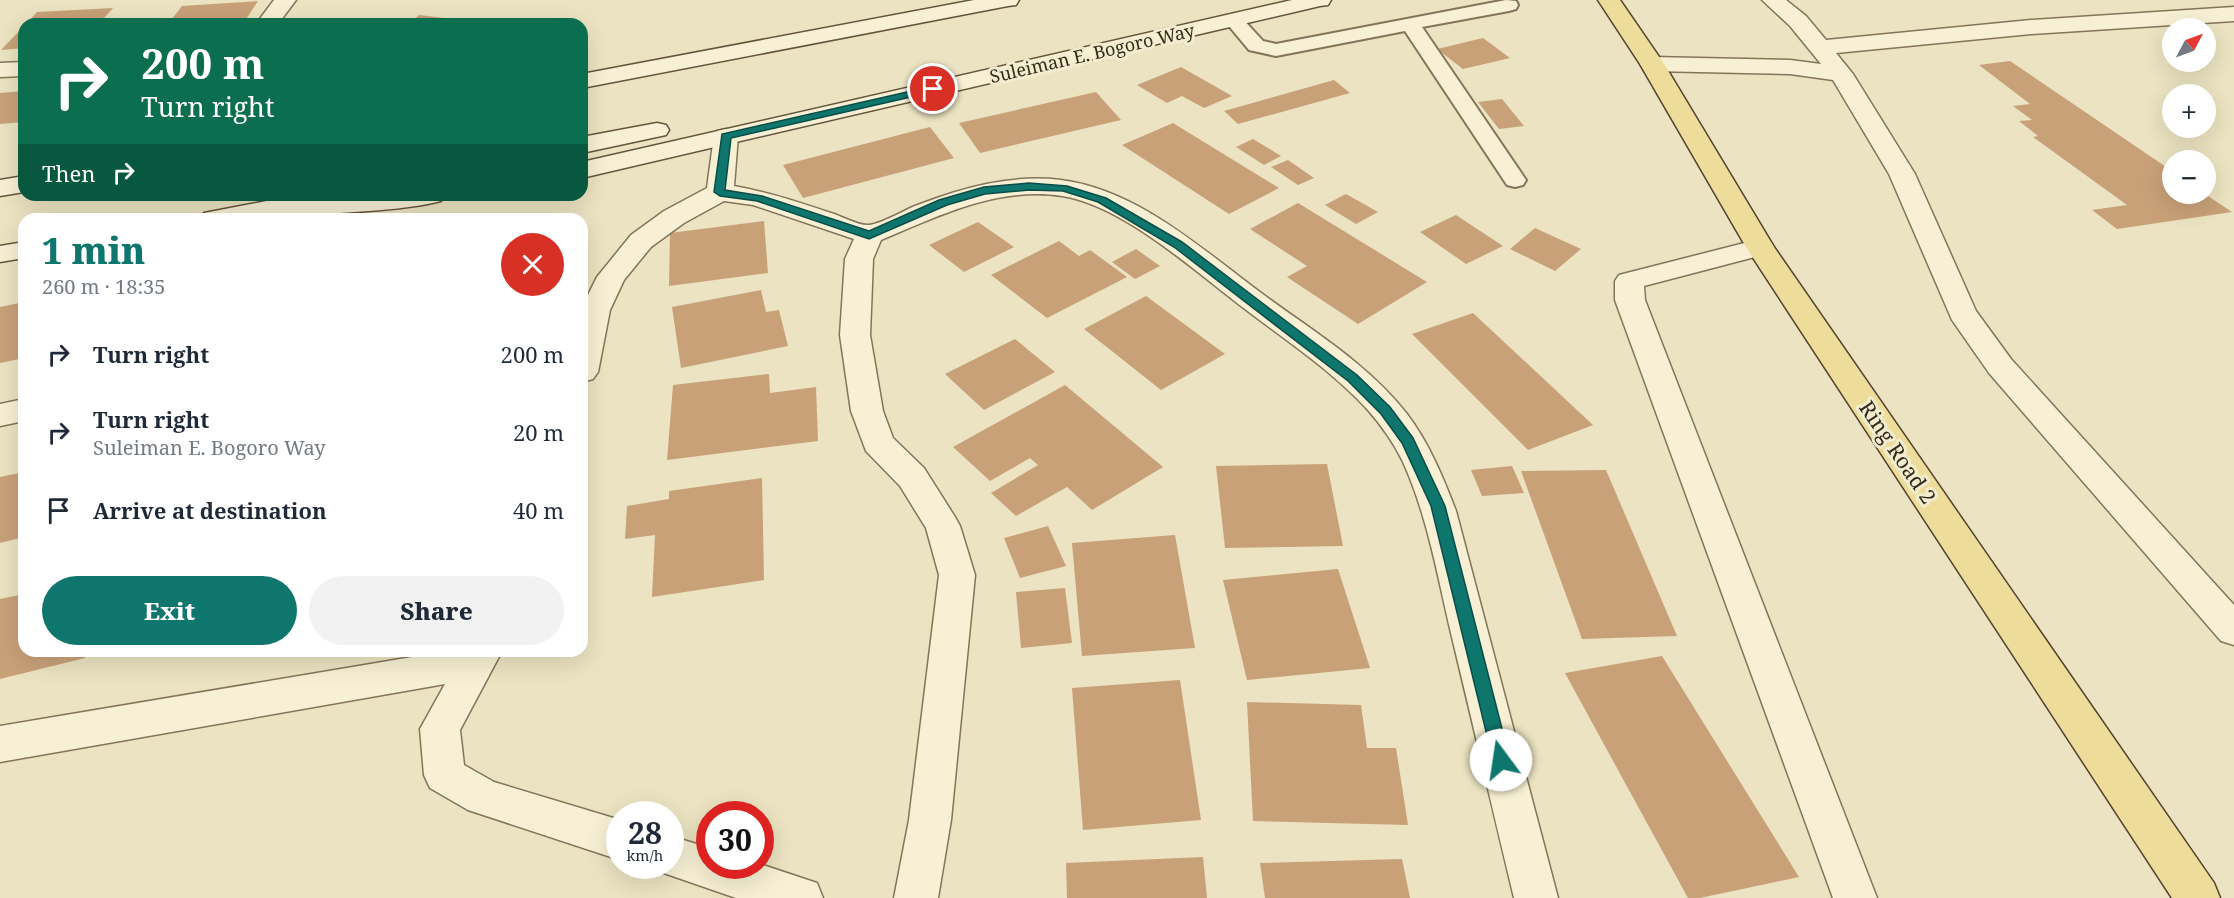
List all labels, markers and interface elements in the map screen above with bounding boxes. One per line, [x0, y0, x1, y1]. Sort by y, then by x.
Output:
street label: Suleiman E. Bogoro Way [987, 18, 1197, 88]
north arrow [2162, 18, 2216, 72]
map controls [2162, 18, 2216, 204]
text: 200 m [141, 34, 265, 91]
icon: right [42, 42, 120, 120]
pin [907, 63, 958, 114]
icon: arrive [916, 72, 949, 105]
button: + [2162, 84, 2216, 138]
text: Turn right [141, 88, 274, 125]
button: − [2162, 150, 2216, 204]
icon: right [107, 156, 140, 189]
text: Then [42, 158, 95, 188]
text: 1 min [42, 226, 145, 275]
button: close [501, 233, 564, 296]
text: 260 m · 18:35 [42, 273, 165, 300]
icon: right [42, 338, 75, 371]
text: Turn right [93, 339, 209, 369]
text: 200 m [501, 339, 564, 369]
street label: Ring Road 2 [1853, 395, 1943, 509]
text: Turn right [93, 404, 209, 434]
icon: right [42, 416, 75, 449]
text: 20 m [513, 417, 564, 447]
text: Suleiman E. Bogoro Way [93, 434, 326, 461]
icon: arrive [42, 494, 75, 527]
text: Arrive at destination [93, 495, 327, 525]
text: 40 m [513, 495, 564, 525]
button: Exit [42, 576, 297, 645]
button: Share [309, 576, 564, 645]
position arrow [1469, 728, 1533, 792]
speed limit sign: 30 [696, 801, 774, 879]
text: 28 [628, 812, 662, 853]
text: km/h [627, 845, 663, 865]

